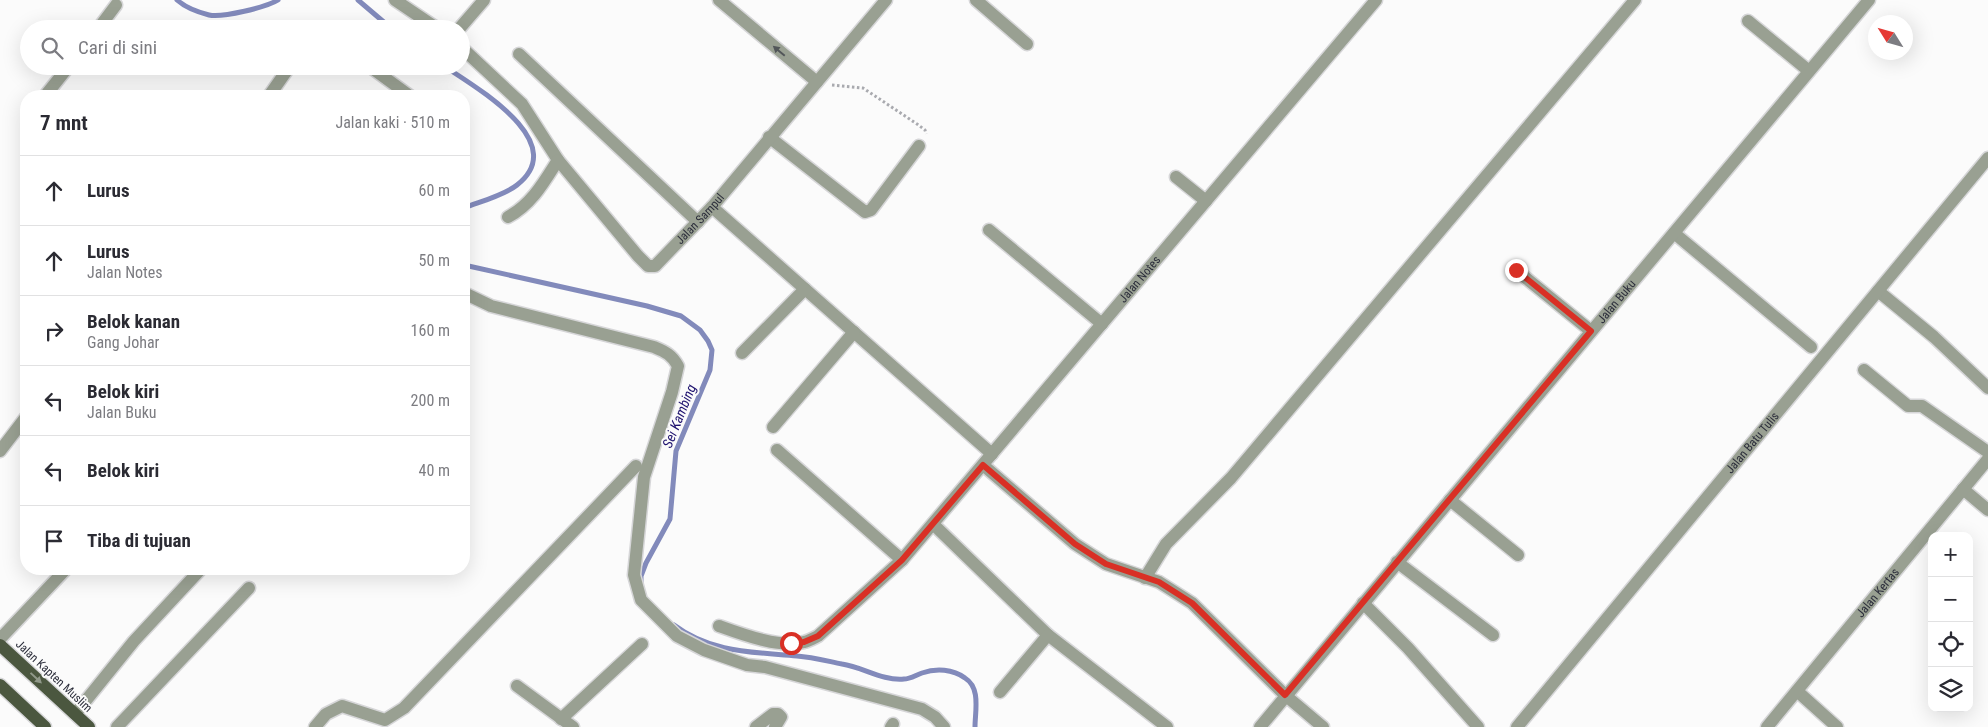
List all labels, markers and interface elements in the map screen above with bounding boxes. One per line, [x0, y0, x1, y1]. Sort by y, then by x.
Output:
north arrow [1868, 15, 1913, 60]
search box [20, 20, 470, 75]
icon: search [38, 34, 66, 62]
text: Cari di sini [78, 36, 157, 59]
one-way arrow [773, 45, 786, 56]
text: 7 mnt [40, 111, 88, 135]
text: Jalan kaki · 510 m [335, 113, 450, 132]
icon: ahead [40, 177, 68, 205]
text: Lurus [87, 179, 130, 202]
text: 60 m [418, 181, 450, 200]
street label: Jalan Sampul [673, 191, 727, 247]
text: Lurus [87, 240, 130, 263]
icon: ahead [40, 247, 68, 275]
text: 50 m [418, 251, 450, 270]
street label: Jalan Notes [1116, 253, 1163, 305]
route end [1505, 259, 1528, 282]
text: Jalan Notes [87, 263, 163, 282]
street label: Jalan Buku [1594, 277, 1639, 326]
text: Belok kanan [87, 310, 180, 333]
icon: right [40, 317, 68, 345]
text: 160 m [411, 321, 450, 340]
text: Gang Johar [87, 333, 159, 352]
text: Belok kiri [87, 380, 159, 403]
water label: Sei Kambing [659, 382, 699, 450]
icon: left [40, 387, 68, 415]
text: 200 m [411, 391, 450, 410]
text: Jalan Buku [87, 403, 157, 422]
street label: Jalan Batu Tulis [1723, 409, 1782, 476]
icon: left [40, 457, 68, 485]
text: Belok kiri [87, 459, 159, 482]
text: 40 m [418, 461, 450, 480]
icon: arrive [40, 527, 68, 555]
text: Tiba di tujuan [87, 529, 191, 552]
map controls [1928, 532, 1973, 712]
button: + [1928, 532, 1973, 577]
street label: Jalan Kertas [1853, 565, 1902, 620]
button: − [1928, 577, 1973, 622]
button: locate [1928, 622, 1973, 667]
route start [780, 632, 803, 655]
street label: Jalan Kapten Muslim [13, 637, 95, 715]
button: layers [1928, 667, 1973, 712]
one-way arrow [29, 672, 41, 684]

